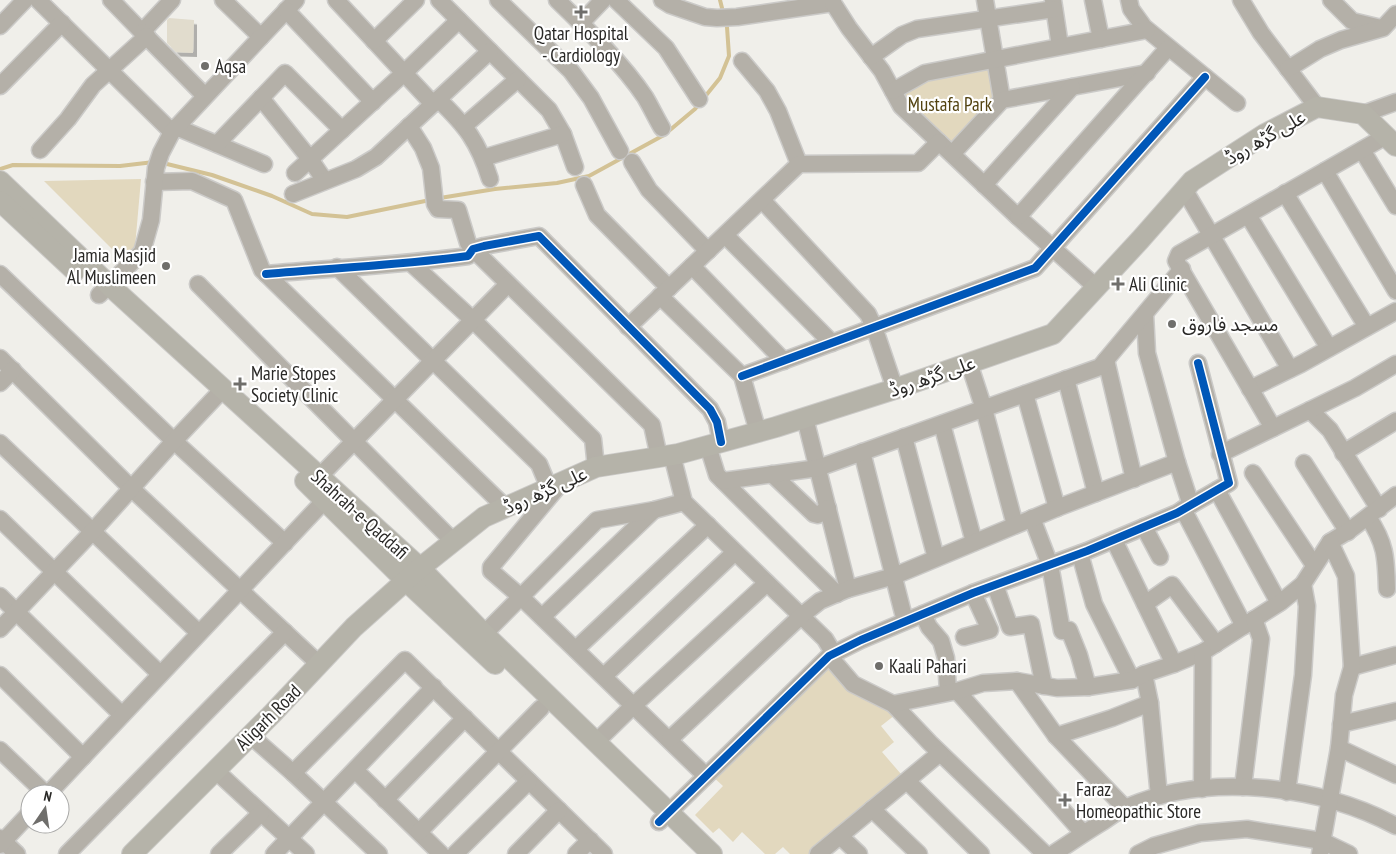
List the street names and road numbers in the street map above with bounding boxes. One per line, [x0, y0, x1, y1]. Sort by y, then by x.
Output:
street label: علی گڑھ روڈ [1220, 104, 1310, 170]
street label: علی گڑھ روڈ [886, 350, 978, 402]
street label: علی گڑھ روڈ [499, 461, 591, 519]
street label: Shahrah-e-Qaddafi [306, 464, 414, 564]
street label: Aligarh Road [230, 679, 306, 755]

